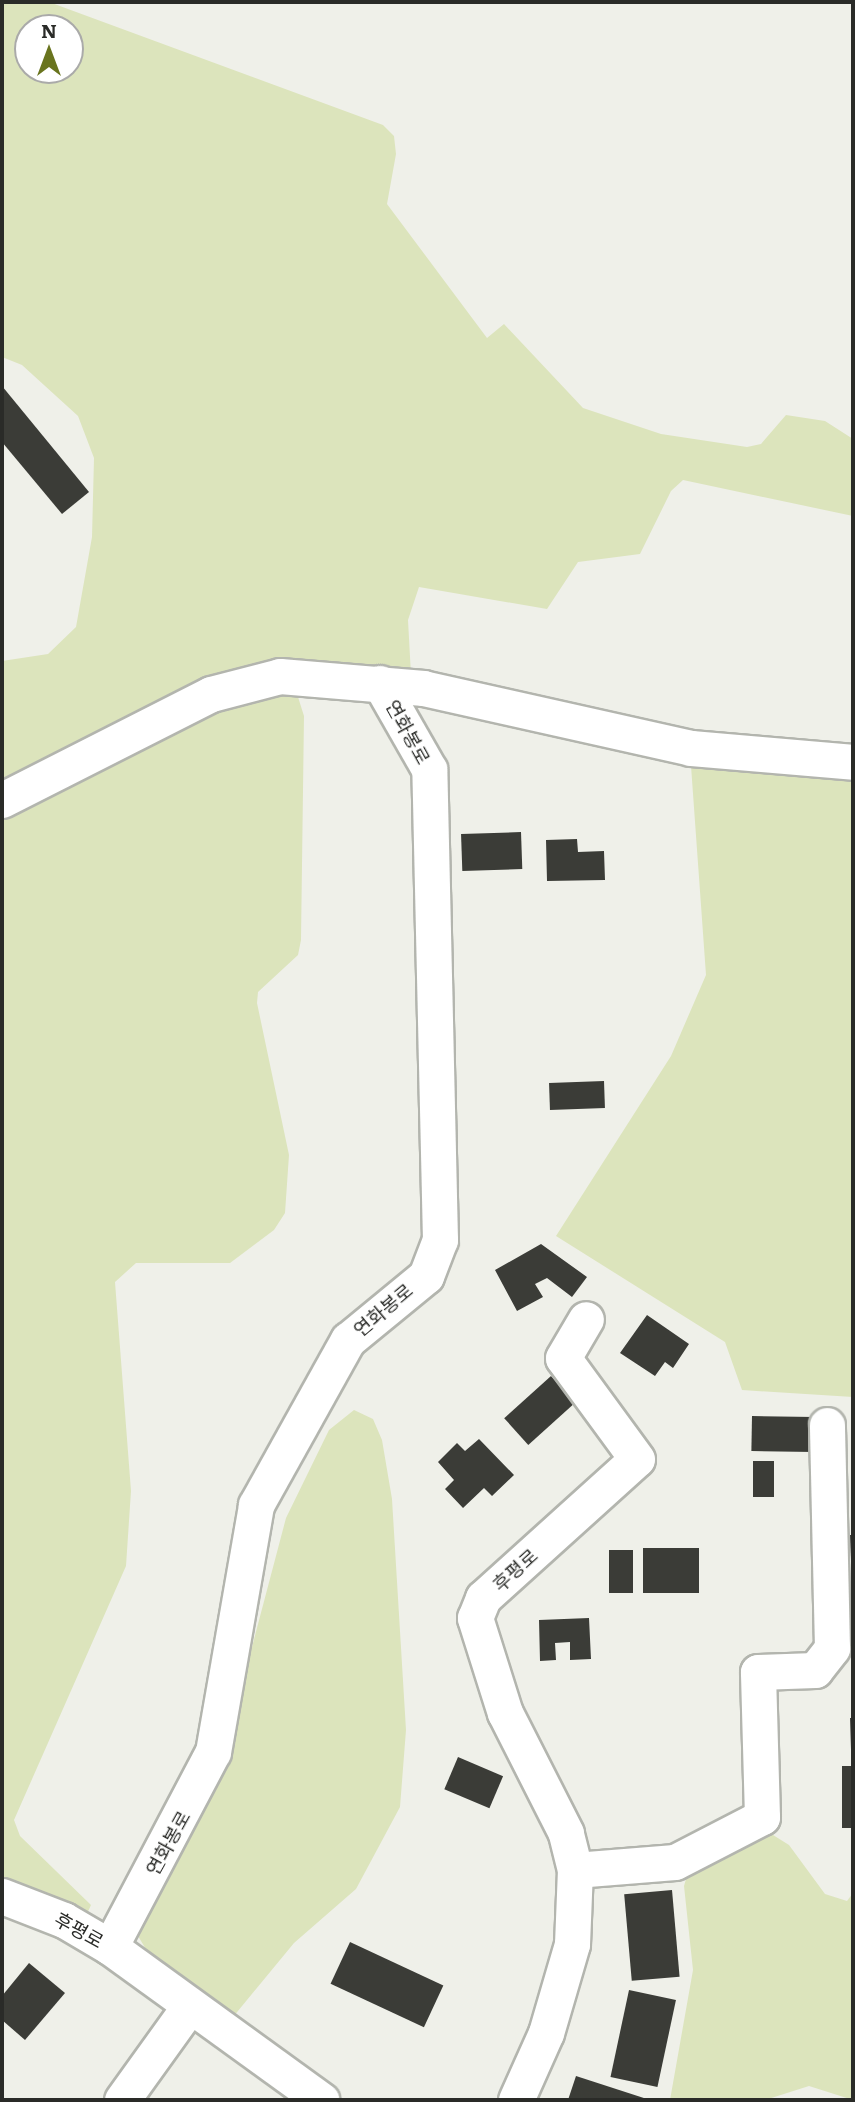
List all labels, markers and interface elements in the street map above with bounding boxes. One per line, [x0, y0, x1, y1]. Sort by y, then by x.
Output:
north arrow [14, 14, 84, 84]
text: N [41, 16, 57, 44]
street label: 연화봉로 [381, 696, 435, 768]
street label: 연화봉로 [349, 1279, 417, 1341]
street label: 후평로 [488, 1544, 542, 1596]
street label: 연화봉로 [141, 1807, 195, 1879]
street label: 후평로 [51, 1907, 107, 1953]

